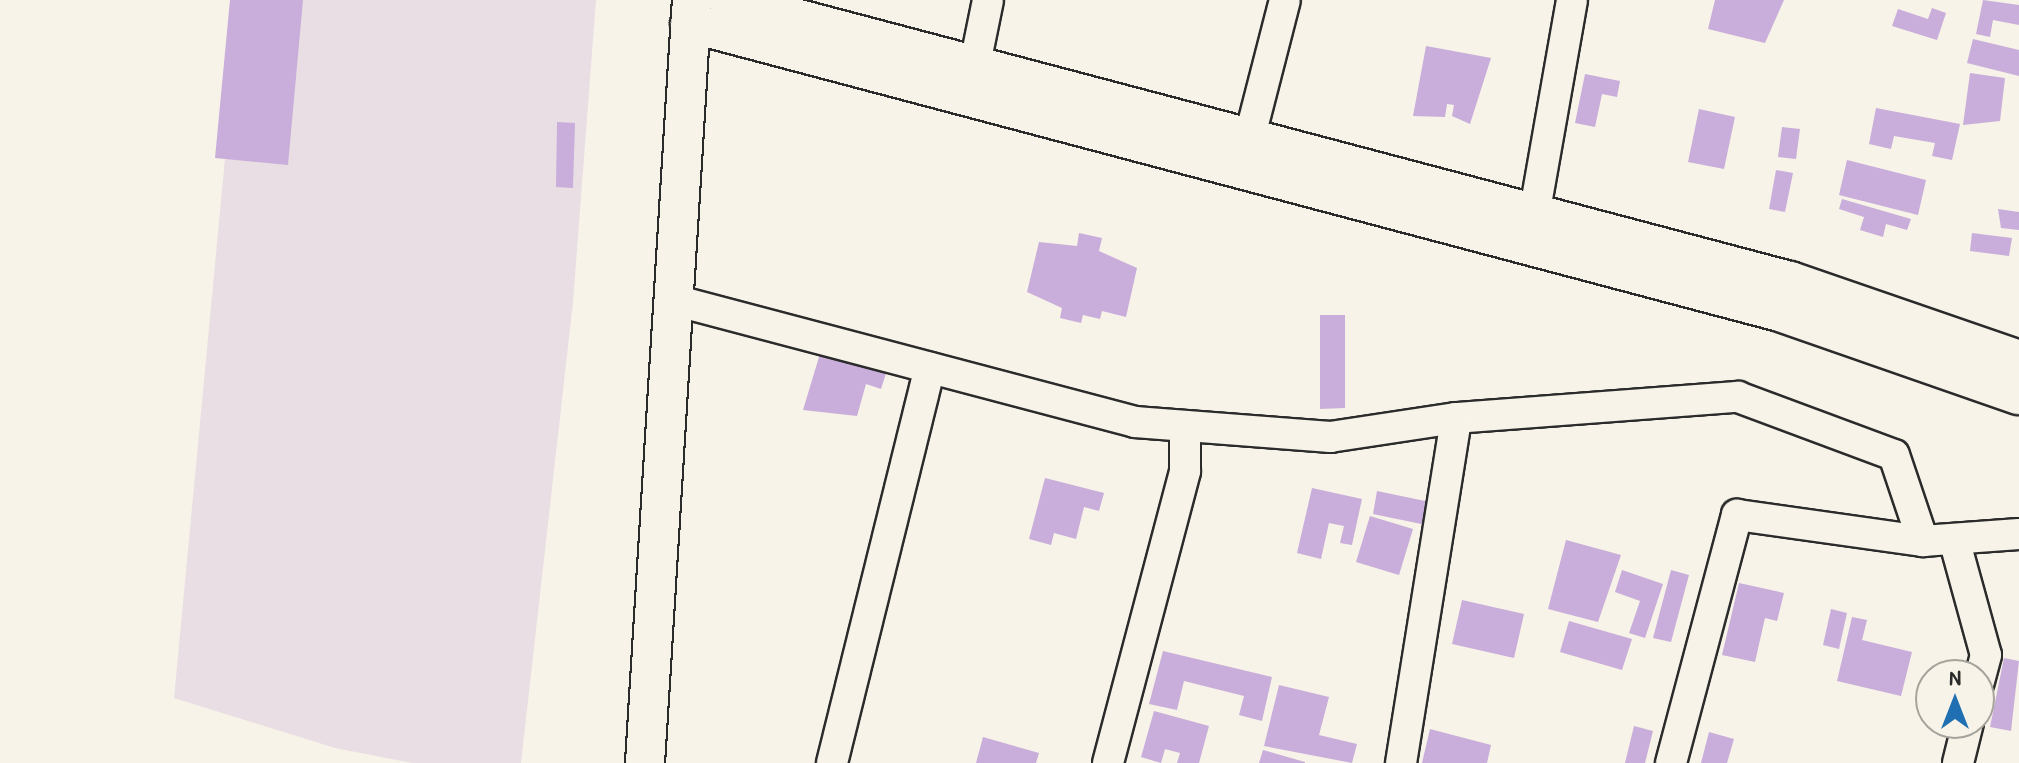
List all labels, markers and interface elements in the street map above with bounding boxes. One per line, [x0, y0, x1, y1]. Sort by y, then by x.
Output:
north arrow [1915, 659, 1995, 739]
text: N [1949, 662, 1961, 692]

